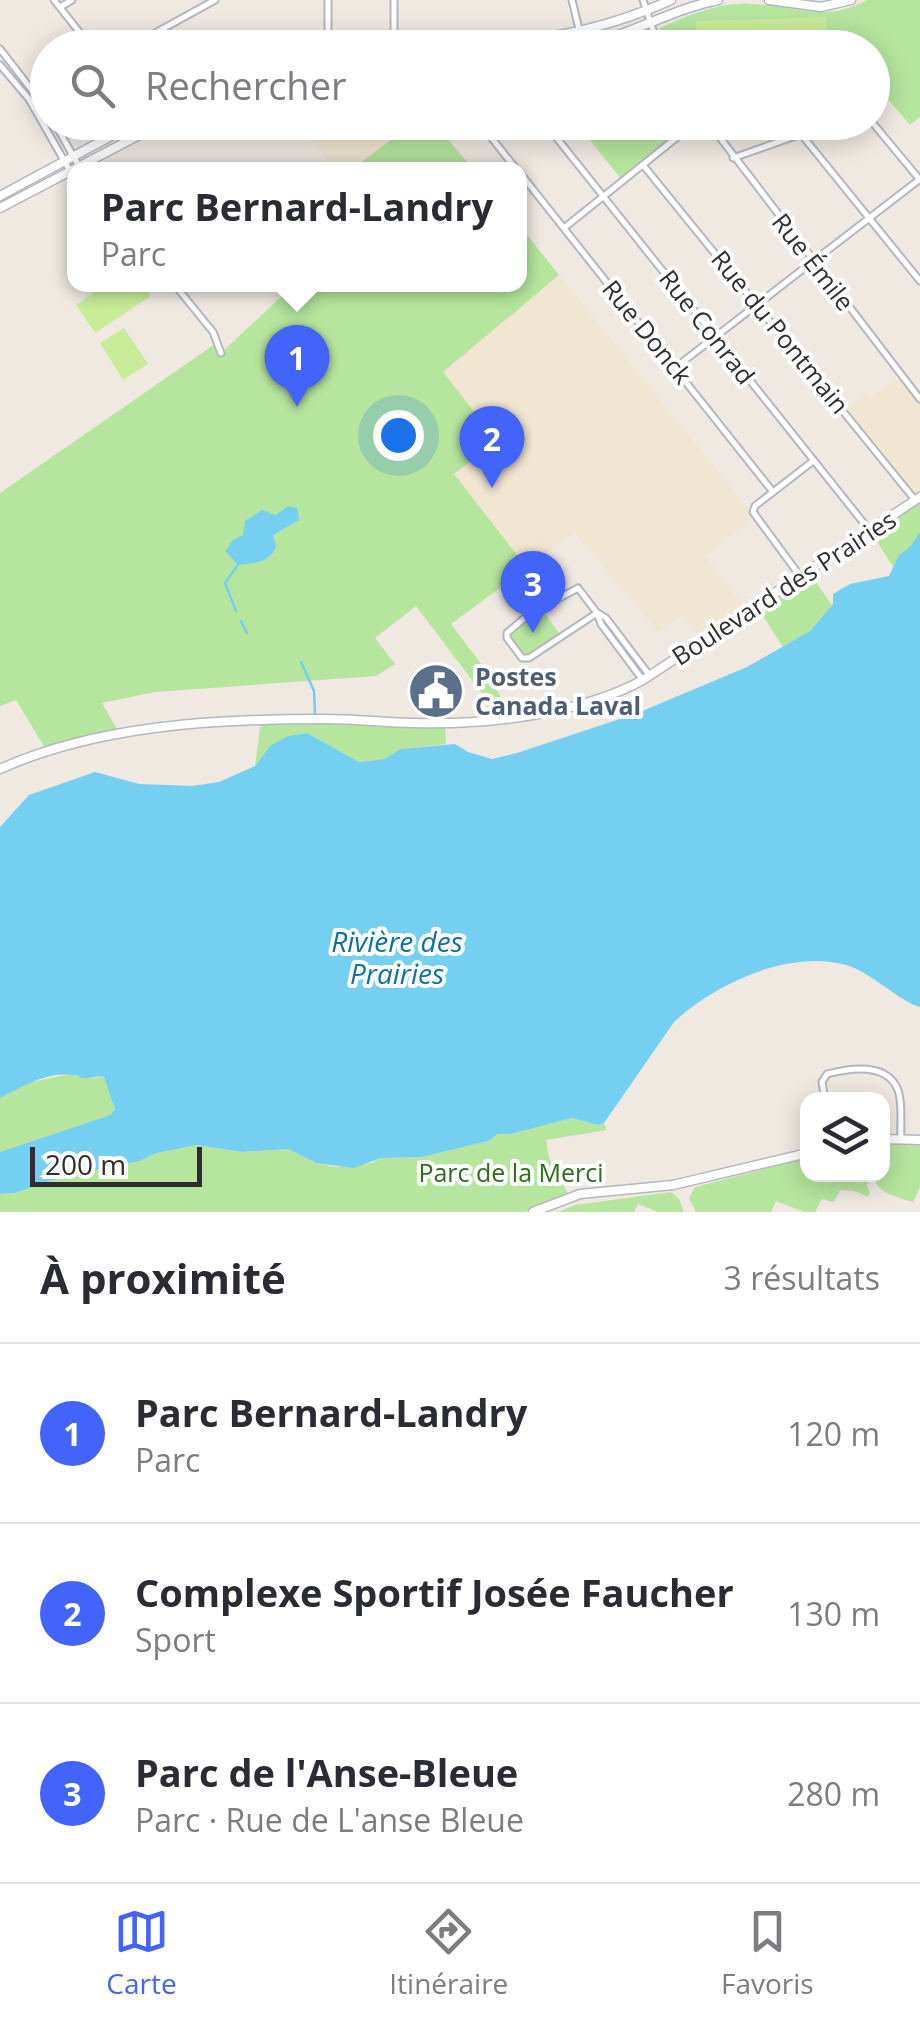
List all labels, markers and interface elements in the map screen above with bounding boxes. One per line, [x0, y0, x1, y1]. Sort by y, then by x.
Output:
search box [30, 30, 890, 140]
icon: search [65, 58, 120, 113]
text: Rechercher [145, 59, 347, 111]
popup [67, 162, 527, 292]
text: Parc Bernard-Landry [101, 180, 493, 232]
street label: Rue Émile [765, 206, 863, 317]
text: Parc [101, 232, 166, 275]
street label: Rue du Pontmain [704, 242, 857, 420]
street label: Rue Conrad [652, 262, 763, 391]
street label: Rue Donck [595, 272, 700, 391]
pin: 1 [264, 324, 330, 407]
pin: 2 [460, 406, 524, 488]
your location [373, 410, 424, 461]
street label: Boulevard des Prairies [665, 502, 902, 672]
pin: 3 [500, 550, 566, 633]
place label: Postes Canada Laval [475, 659, 641, 722]
public building icon: Postes Canada Laval [406, 661, 466, 721]
water label: Rivière des Prairies [331, 922, 463, 992]
map controls [800, 1092, 890, 1182]
button: layers [800, 1092, 890, 1182]
scale bar [30, 1142, 202, 1186]
text: 200 m [45, 1145, 126, 1183]
park label: Parc de la Merci [418, 1155, 604, 1189]
text: À proximité [40, 1249, 286, 1306]
text: 3 résultats [724, 1256, 880, 1299]
text: Parc Bernard-Landry [135, 1386, 528, 1438]
text: 1 [63, 1412, 82, 1455]
text: 120 m [787, 1412, 880, 1455]
text: Parc [135, 1438, 200, 1481]
text: Complexe Sportif Josée Faucher [135, 1566, 734, 1618]
text: 2 [63, 1592, 82, 1635]
text: 130 m [787, 1592, 880, 1635]
text: Sport [135, 1618, 216, 1661]
text: Parc de l'Anse-Bleue [135, 1746, 518, 1798]
text: 3 [63, 1772, 82, 1815]
text: 280 m [787, 1772, 880, 1815]
text: Parc · Rue de L'anse Bleue [135, 1798, 524, 1841]
tab: Carte [106, 1904, 177, 2002]
tab: Itinéraire [389, 1904, 508, 2002]
tab: Favoris [721, 1904, 814, 2002]

